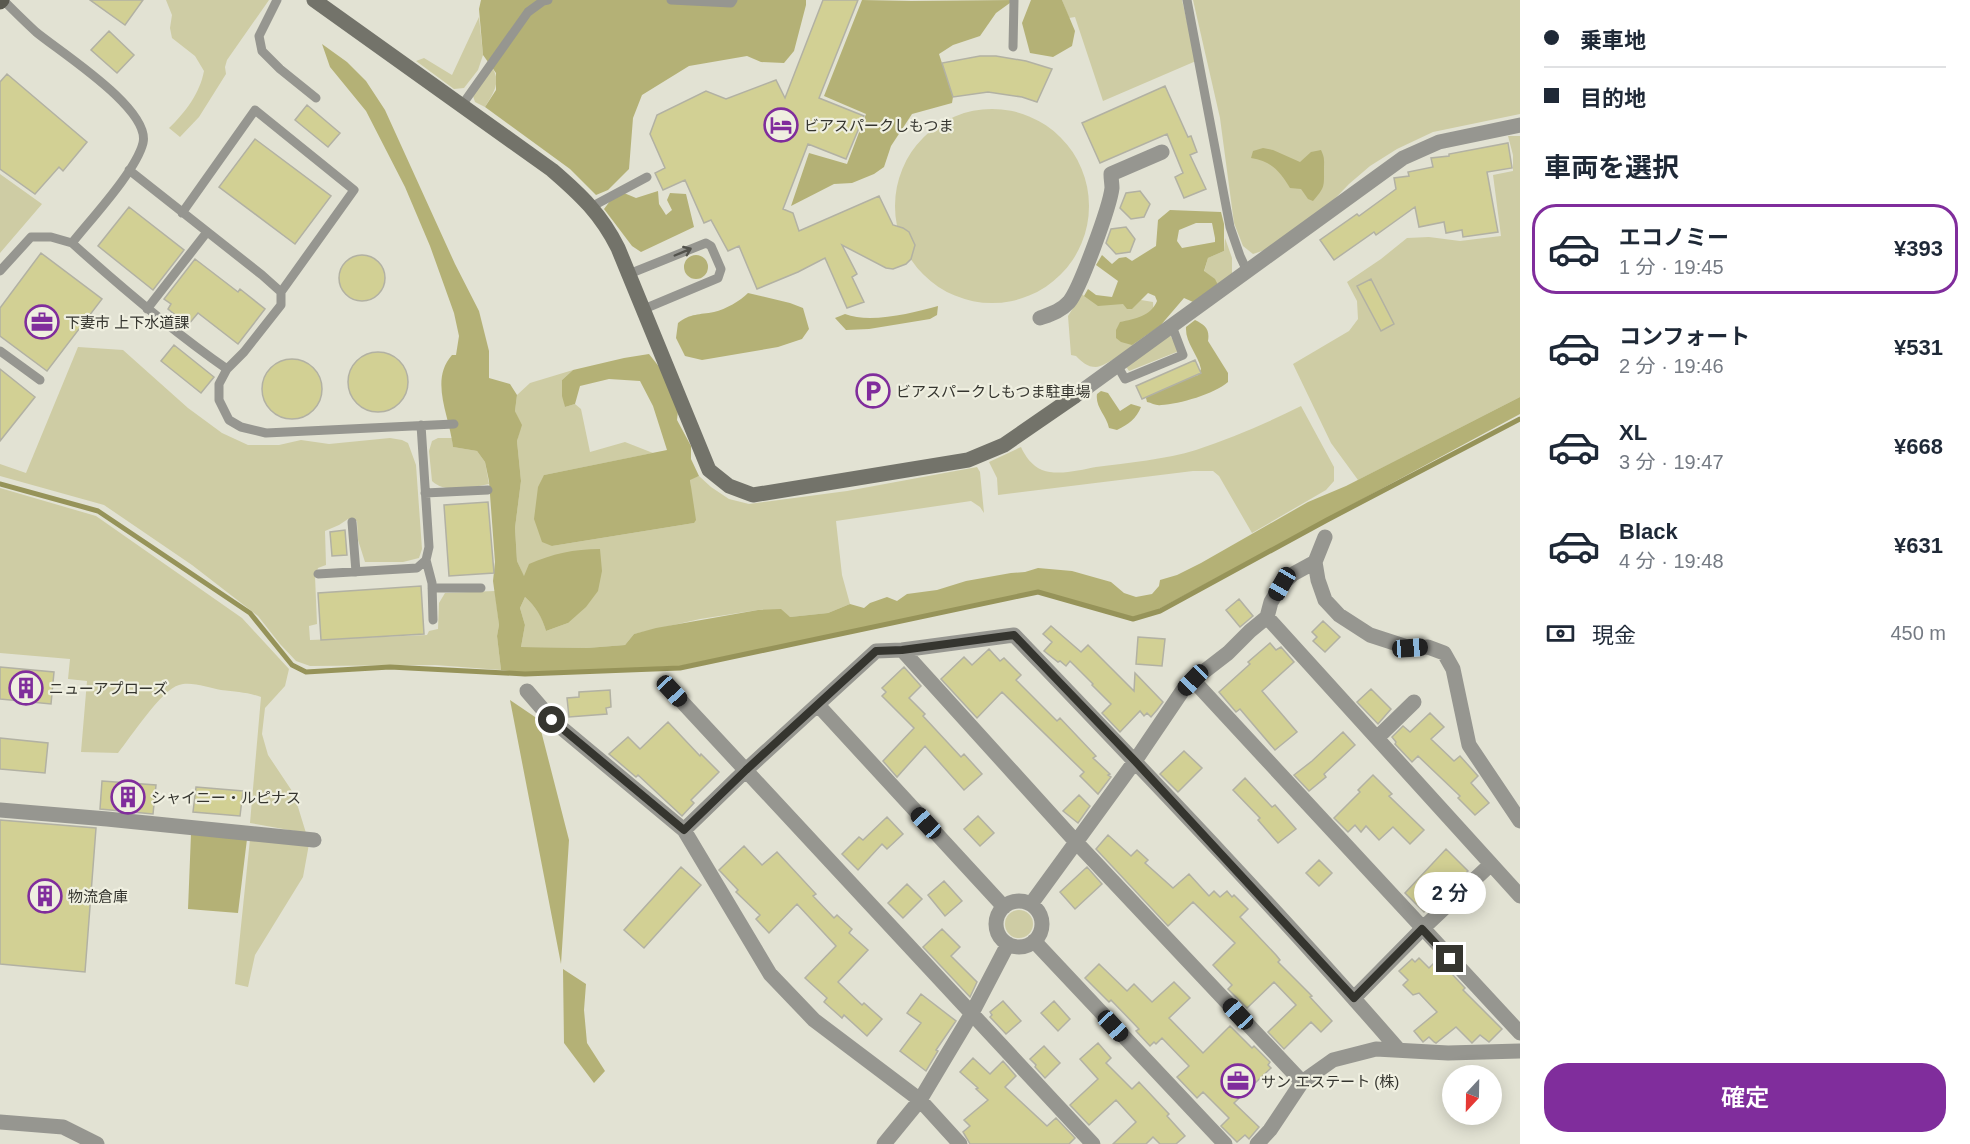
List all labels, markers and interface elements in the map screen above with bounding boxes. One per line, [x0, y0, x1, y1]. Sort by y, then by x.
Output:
text: 乗車地 [1580, 28, 1646, 53]
text: 目的地 [1580, 86, 1646, 111]
hotel icon: ビアスパークしもつま [763, 107, 799, 143]
place label: ビアスパークしもつま [804, 117, 953, 134]
text: 車両を選択 [1544, 153, 1679, 183]
icon: car [1547, 222, 1601, 276]
text: エコノミー [1619, 225, 1729, 250]
text: ¥393 [1894, 236, 1943, 261]
one-way arrow [674, 246, 692, 257]
text: 1 分 · 19:45 [1619, 256, 1724, 278]
office icon: 下妻市 上下水道課 [24, 304, 60, 340]
place label: 下妻市 上下水道課 [65, 314, 189, 331]
icon: car [1547, 321, 1601, 375]
text: コンフォート [1619, 324, 1750, 349]
text: ¥531 [1894, 335, 1943, 360]
text: 2 分 · 19:46 [1619, 355, 1724, 377]
parking icon: ビアスパークしもつま駐車場 [855, 373, 891, 409]
place label: ビアスパークしもつま駐車場 [896, 383, 1090, 400]
icon: car [1547, 420, 1601, 474]
text: XL [1619, 420, 1647, 445]
text: ¥668 [1894, 434, 1943, 459]
text: 3 分 · 19:47 [1619, 451, 1724, 473]
icon: car [1547, 519, 1601, 573]
text: Black [1619, 519, 1678, 544]
text: ¥631 [1894, 533, 1943, 558]
text: 4 分 · 19:48 [1619, 550, 1724, 572]
car [1265, 564, 1299, 604]
icon: cash [1544, 617, 1577, 650]
text: 450 m [1890, 622, 1946, 644]
text: 現金 [1592, 623, 1636, 648]
car [1391, 638, 1429, 658]
car [1174, 661, 1212, 699]
building icon: ニューアプローズ [8, 670, 44, 706]
car [653, 672, 691, 710]
place label: ニューアプローズ [49, 680, 168, 697]
route start [538, 706, 565, 733]
building icon: シャイニー・ルピナス [110, 779, 146, 815]
place label: シャイニー・ルピナス [151, 789, 301, 806]
car [907, 804, 945, 842]
callout: 2 分 [1414, 872, 1486, 914]
building icon: 物流倉庫 [27, 878, 63, 914]
text: 2 分 [1432, 882, 1468, 904]
place label: 物流倉庫 [68, 888, 128, 905]
route end [1436, 945, 1463, 972]
car [1219, 995, 1257, 1033]
car [1094, 1007, 1132, 1045]
office icon: サン エステート (株) [1220, 1063, 1256, 1099]
button: 確定 [1544, 1063, 1946, 1132]
north arrow [1442, 1065, 1502, 1125]
map controls [1442, 1065, 1502, 1125]
place label: サン エステート (株) [1261, 1073, 1399, 1090]

